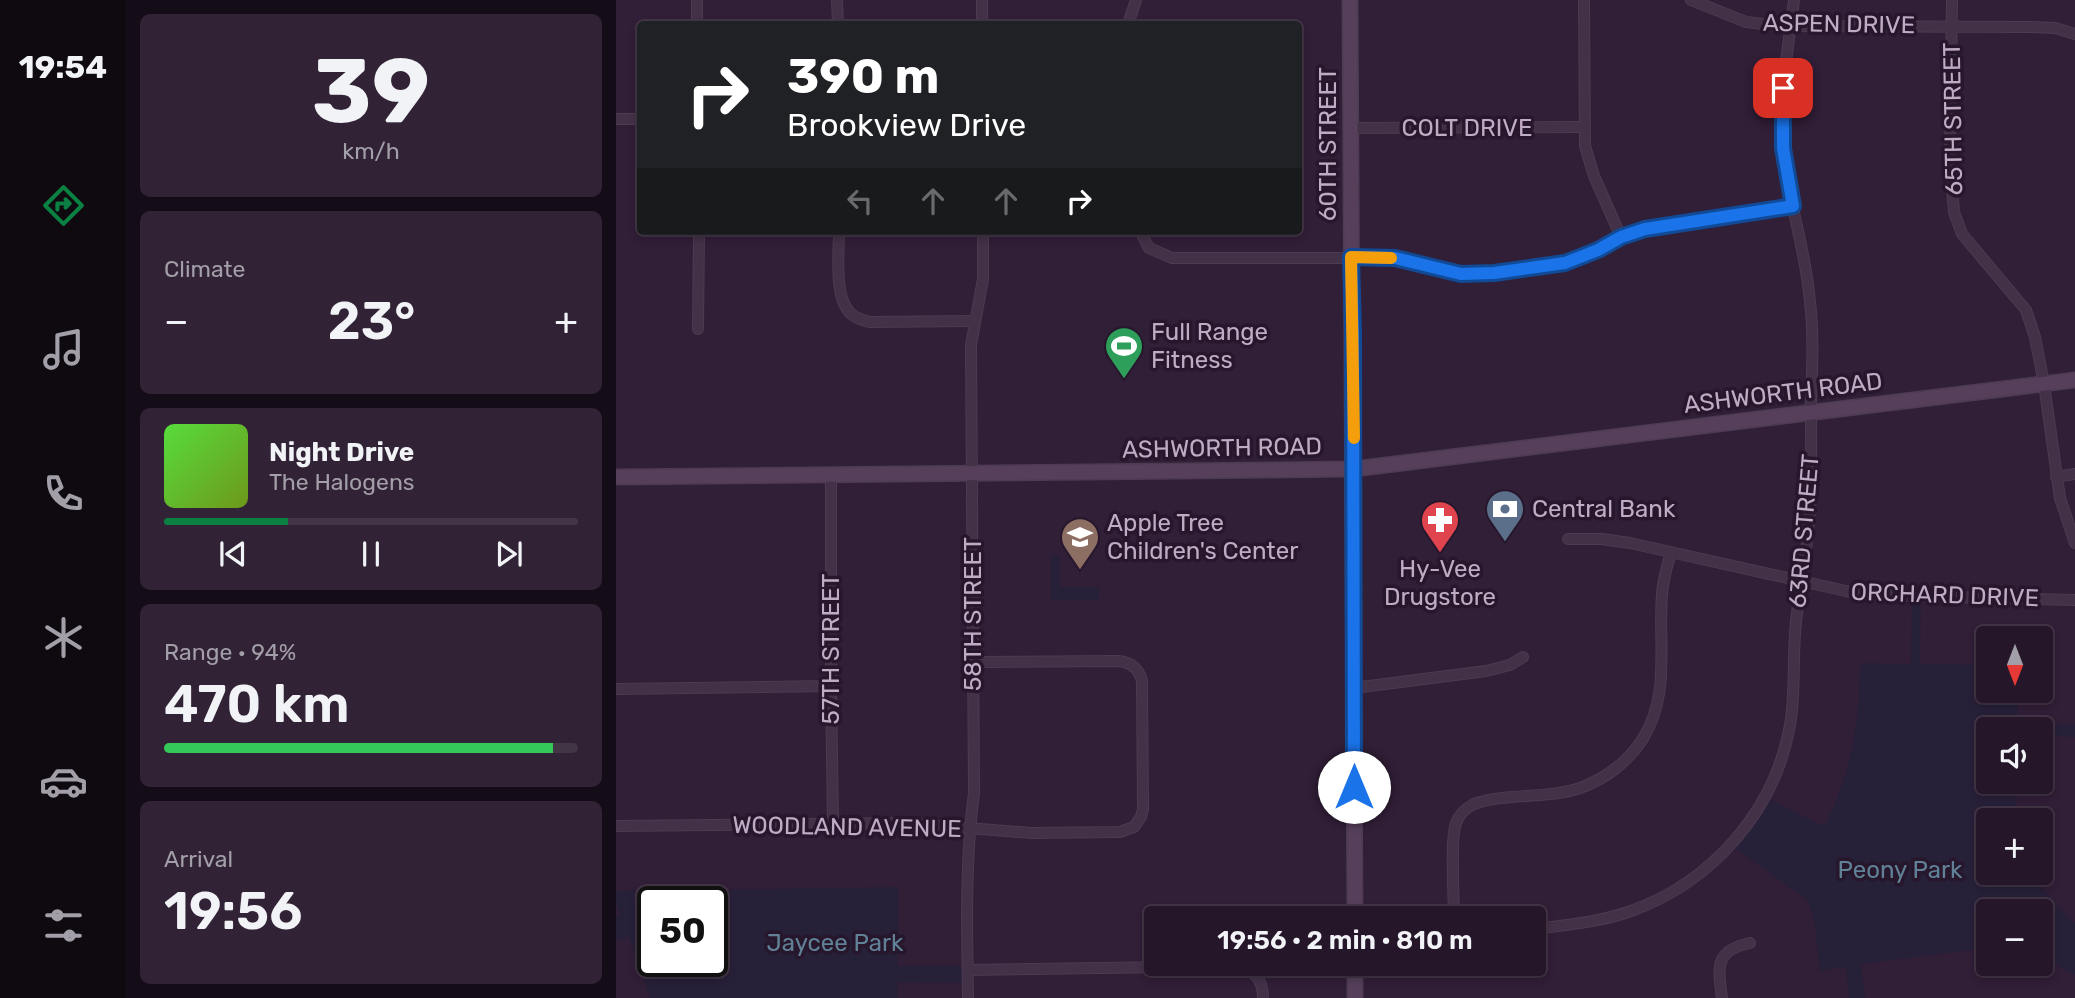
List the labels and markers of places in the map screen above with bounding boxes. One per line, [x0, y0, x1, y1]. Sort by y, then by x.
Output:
pin [1753, 58, 1813, 118]
place label: Full Range Fitness [1151, 318, 1268, 374]
sports icon: Full Range Fitness [1103, 325, 1145, 380]
bank icon: Central Bank [1484, 488, 1526, 543]
place label: Central Bank [1532, 495, 1676, 523]
pharmacy icon: Hy-Vee Drugstore [1419, 499, 1461, 554]
place label: Apple Tree Children's Center [1107, 509, 1298, 565]
school or university icon: Apple Tree Children's Center [1059, 516, 1101, 571]
place label: Hy-Vee Drugstore [1384, 555, 1496, 611]

